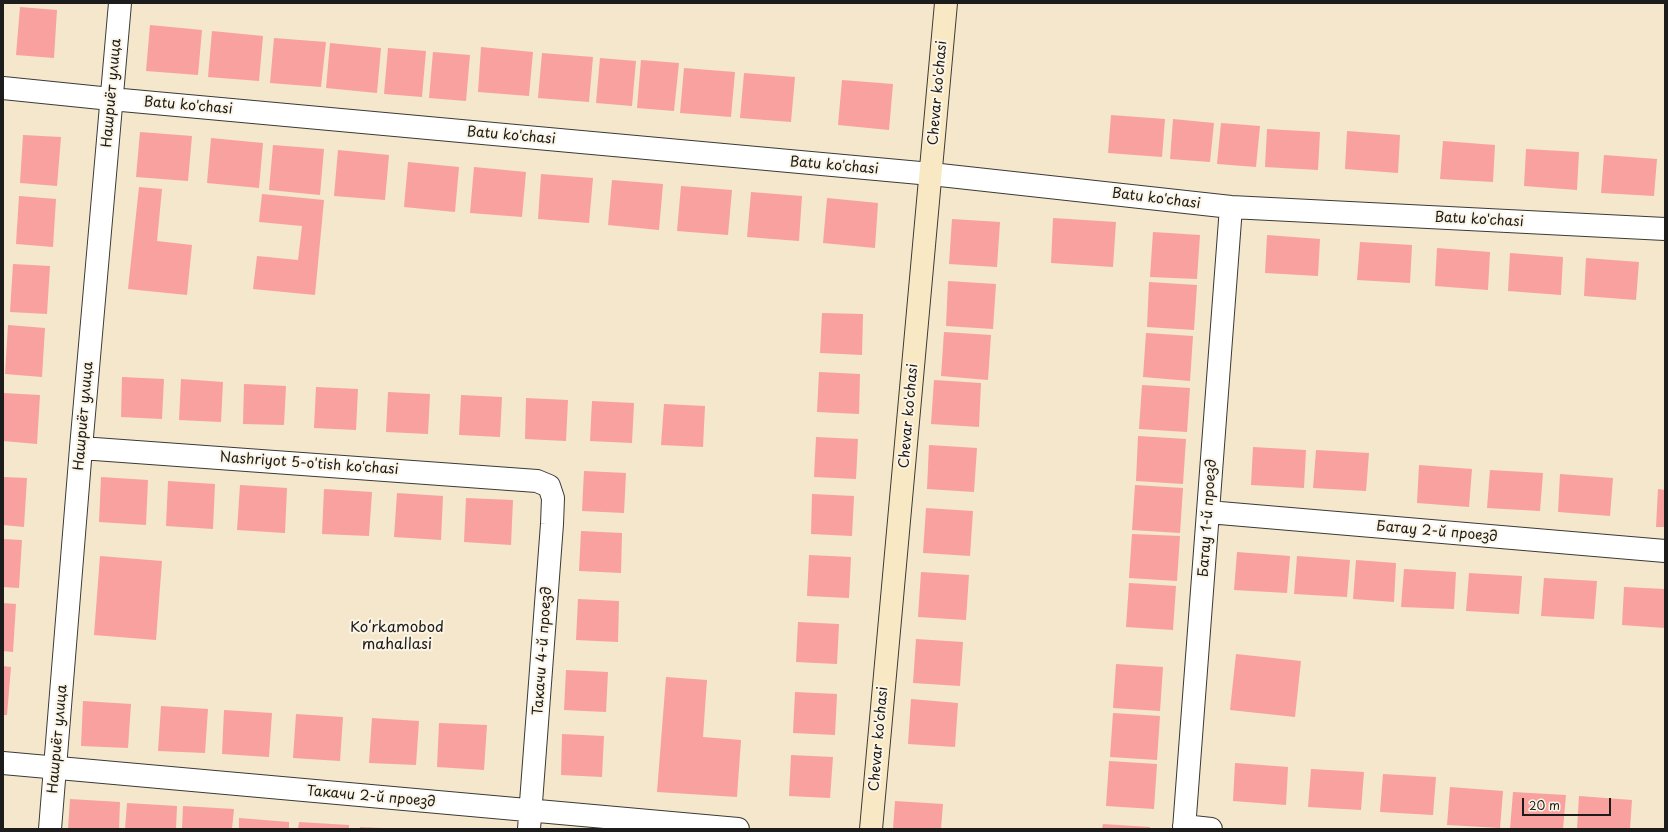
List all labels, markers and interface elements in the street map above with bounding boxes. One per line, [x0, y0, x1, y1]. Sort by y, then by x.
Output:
street label: Нашриёт улица [99, 38, 125, 148]
street label: Chevar ko'chasi [925, 40, 951, 146]
street label: Batu ko'chasi [143, 94, 233, 118]
street label: Batu ko'chasi [466, 124, 556, 148]
street label: Batu ko'chasi [789, 154, 879, 178]
street label: Batu ko'chasi [1111, 185, 1201, 213]
street label: Batu ko'chasi [1434, 209, 1524, 231]
street label: Нашриёт улица [71, 361, 97, 471]
street label: Chevar ko'chasi [896, 363, 922, 469]
street label: Nashriyot 5-o'tish ko'chasi [219, 449, 399, 479]
street label: Батау 1-й проезд [1196, 459, 1220, 577]
street label: Батау 2-й проезд [1376, 518, 1498, 546]
street label: Такачи 4-й проезд [530, 586, 556, 716]
district label: Koʻrkamobod mahallasi [350, 619, 444, 654]
street label: Нашриёт улица [45, 684, 71, 794]
street label: Chevar ko'chasi [866, 686, 892, 792]
street label: Такачи 2-й проезд [306, 783, 436, 811]
scale bar [1524, 790, 1613, 816]
text: 20 m [1529, 796, 1560, 814]

